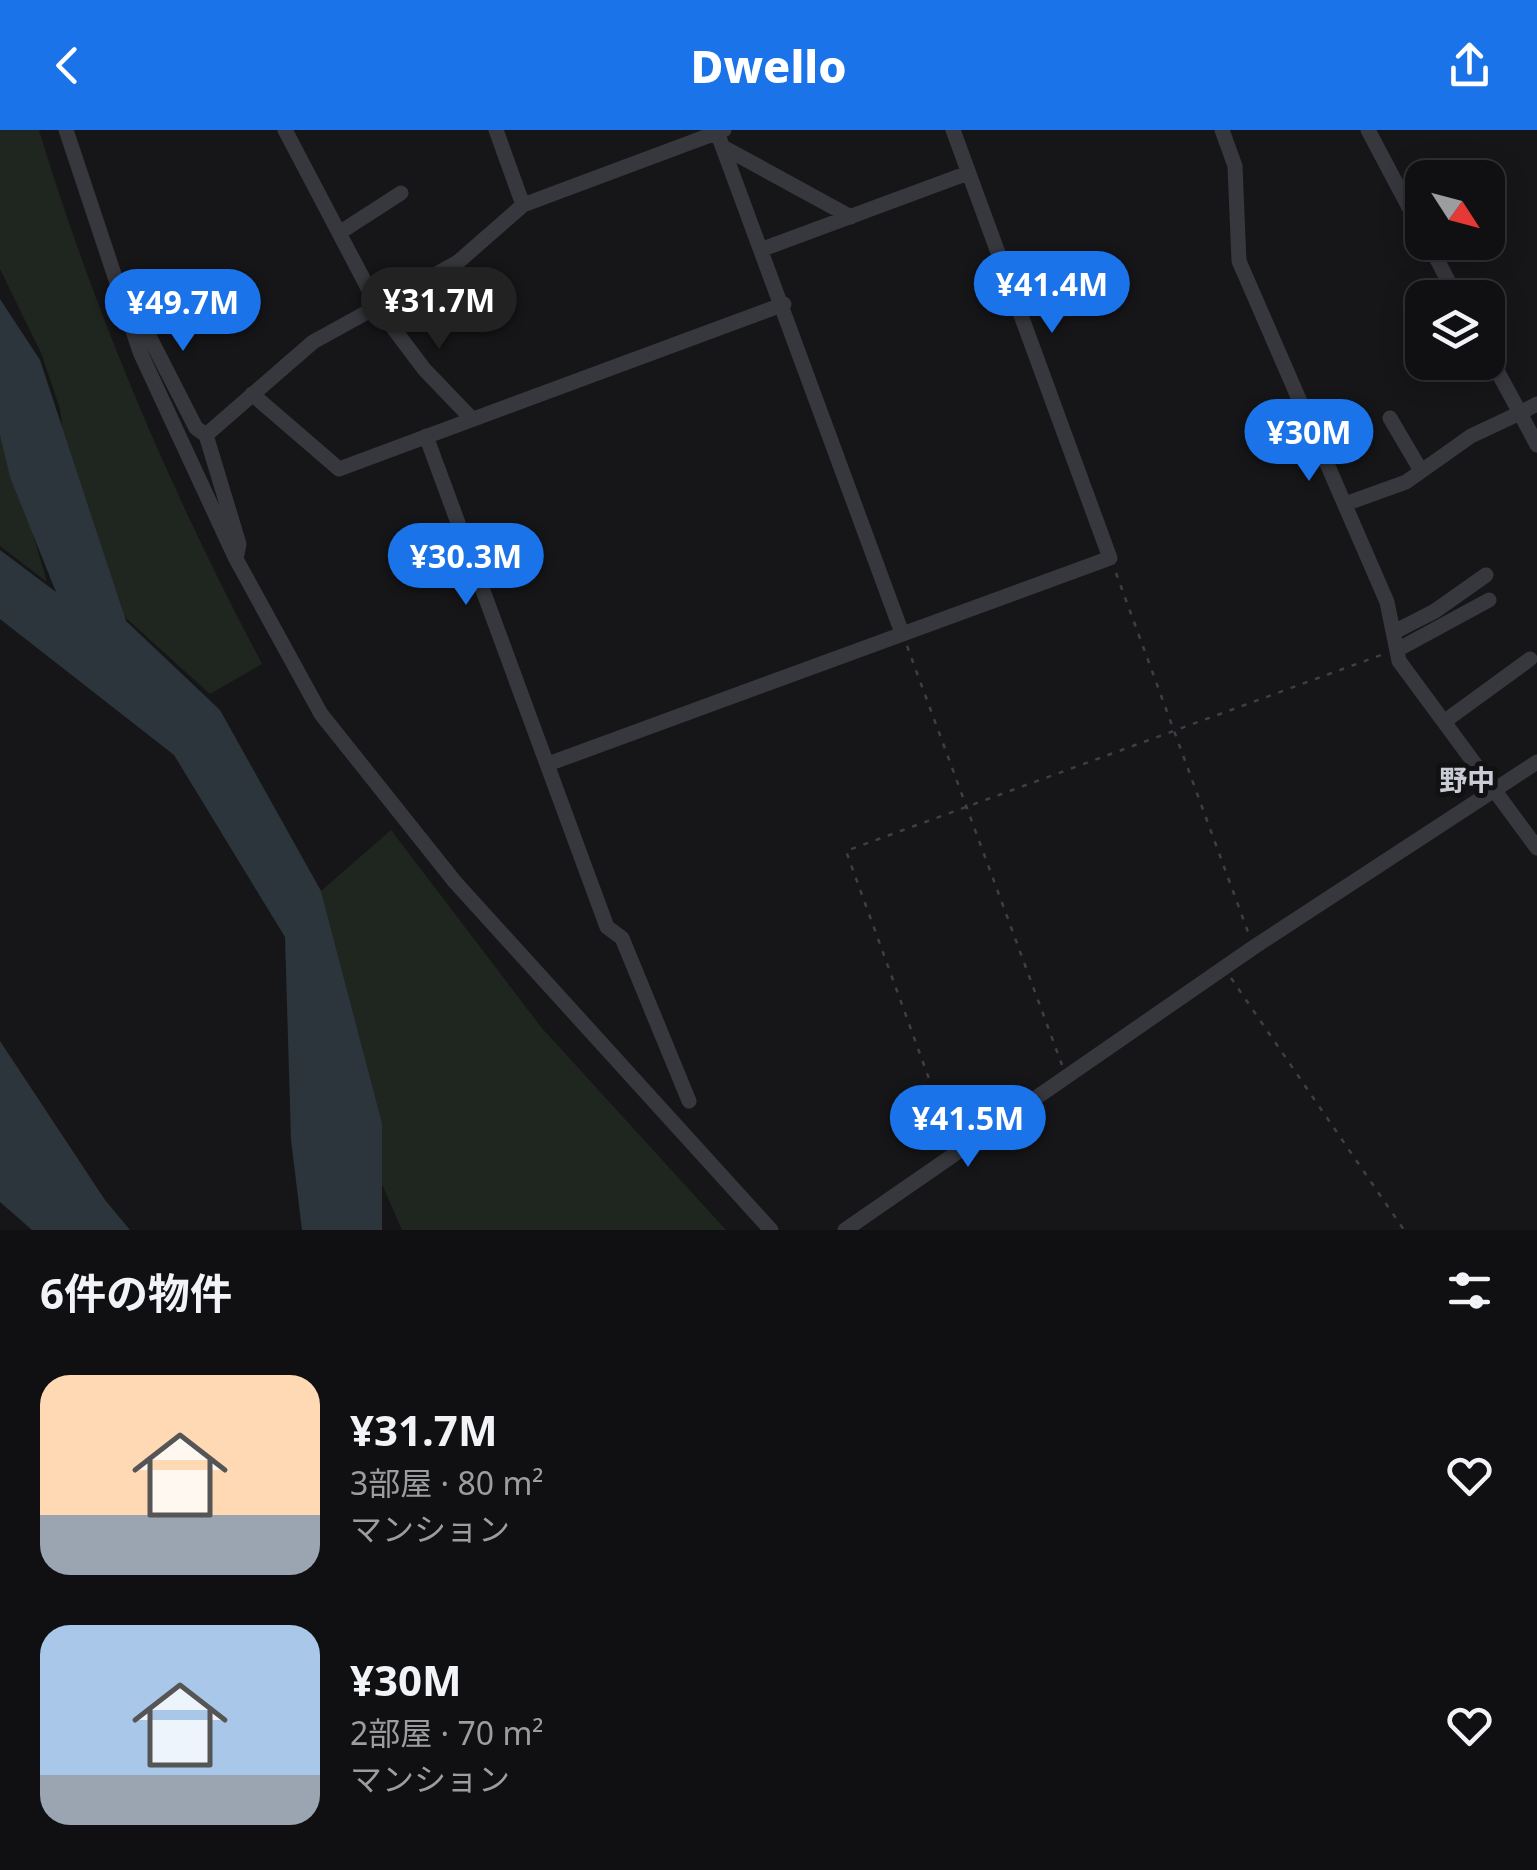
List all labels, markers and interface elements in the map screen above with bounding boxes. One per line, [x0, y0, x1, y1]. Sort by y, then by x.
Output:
text: Dwello [690, 35, 847, 96]
icon: back [40, 38, 95, 93]
icon: share [1442, 38, 1497, 93]
north arrow [1405, 160, 1505, 260]
map controls [1405, 160, 1505, 380]
pin: ¥41.4M [971, 251, 1133, 336]
text: ¥41.4M [996, 262, 1108, 305]
pin: ¥31.7M [358, 267, 520, 352]
pin: ¥49.7M [102, 269, 264, 354]
text: ¥31.7M [383, 278, 495, 321]
text: ¥49.7M [127, 280, 239, 323]
button: layers [1405, 280, 1505, 380]
pin: ¥30M [1250, 399, 1368, 484]
text: ¥30M [1266, 410, 1352, 453]
pin: ¥30.3M [385, 523, 547, 608]
text: ¥30.3M [410, 534, 522, 577]
district label: 野中 [1439, 760, 1495, 798]
pin: ¥41.5M [887, 1085, 1049, 1170]
text: ¥41.5M [912, 1096, 1024, 1139]
icon: filters [1442, 1263, 1497, 1318]
text: 6件の物件 [40, 1264, 232, 1321]
text: ¥31.7M [350, 1401, 498, 1458]
icon: home [120, 1415, 240, 1535]
icon: heart [1442, 1448, 1497, 1503]
text: 3部屋 · 80 m² [350, 1461, 544, 1504]
text: マンション [350, 1507, 510, 1550]
text: ¥30M [350, 1651, 462, 1708]
icon: home [120, 1665, 240, 1785]
icon: heart [1442, 1698, 1497, 1753]
text: 2部屋 · 70 m² [350, 1711, 544, 1754]
text: マンション [350, 1757, 510, 1800]

